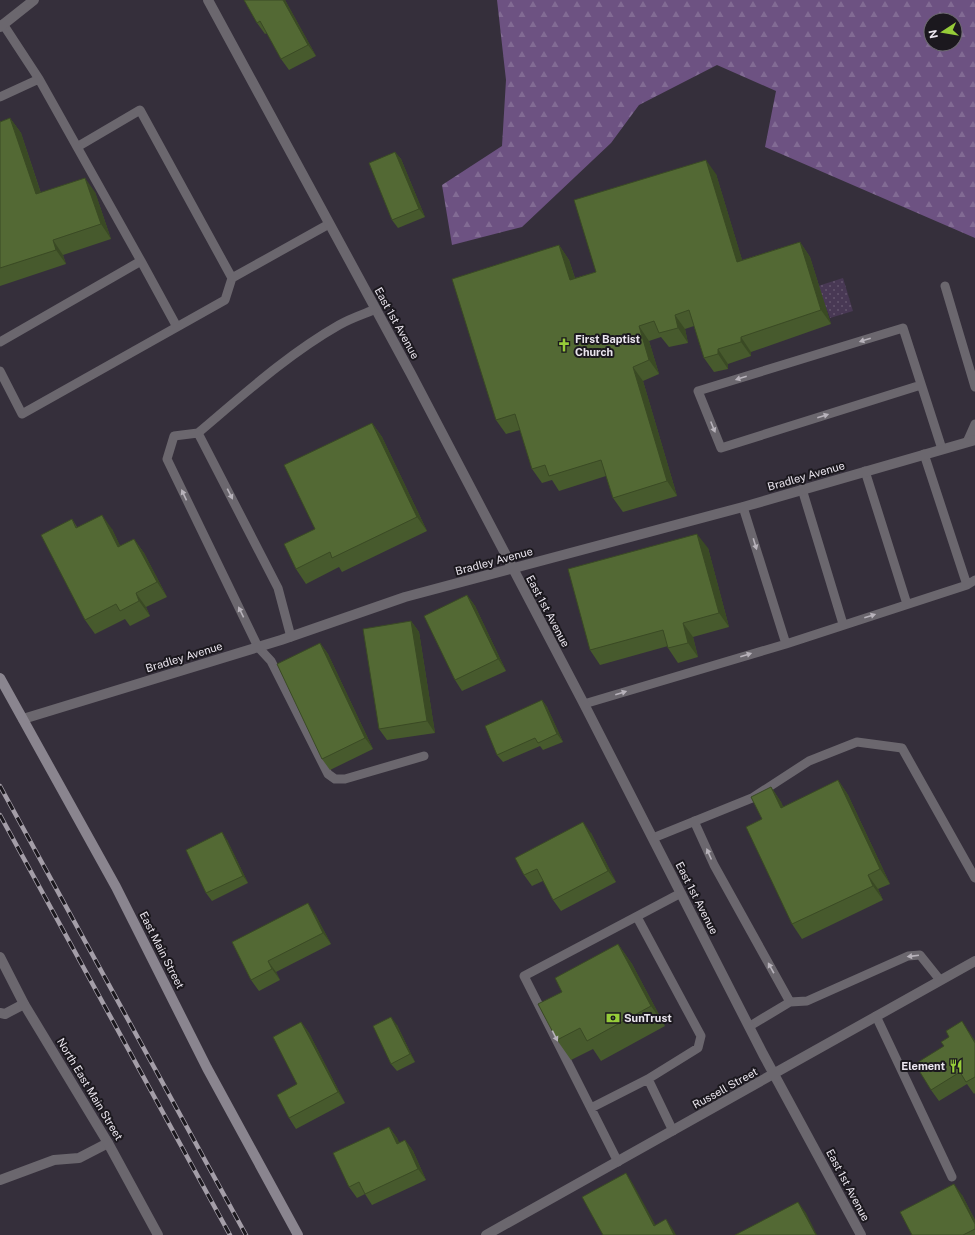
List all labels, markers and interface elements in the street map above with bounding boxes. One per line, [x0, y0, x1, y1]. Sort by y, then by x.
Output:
north arrow [923, 12, 963, 52]
text: N [926, 29, 940, 40]
street label: East 1st Avenue [372, 285, 422, 361]
place label: First Baptist Church [575, 333, 641, 358]
church icon: First Baptist Church [556, 337, 572, 353]
one-way arrow [859, 337, 871, 343]
one-way arrow [735, 375, 747, 381]
one-way arrow [818, 412, 830, 418]
one-way arrow [710, 421, 716, 433]
street label: Bradley Avenue [766, 459, 846, 493]
one-way arrow [181, 489, 188, 501]
one-way arrow [227, 489, 233, 500]
one-way arrow [752, 539, 758, 551]
street label: Bradley Avenue [454, 545, 534, 577]
street label: East 1st Avenue [524, 573, 572, 649]
one-way arrow [238, 606, 244, 618]
one-way arrow [864, 613, 876, 619]
street label: Bradley Avenue [144, 640, 224, 674]
one-way arrow [740, 652, 752, 658]
one-way arrow [616, 690, 628, 696]
one-way arrow [706, 848, 712, 860]
street label: East 1st Avenue [674, 860, 720, 936]
street label: East Main Street [137, 909, 187, 991]
one-way arrow [907, 953, 919, 959]
one-way arrow [768, 962, 774, 974]
bank icon: SunTrust [605, 1010, 621, 1026]
place label: SunTrust [624, 1012, 672, 1024]
one-way arrow [551, 1030, 558, 1042]
street label: North East Main Street [55, 1036, 125, 1142]
restaurant icon: Element [948, 1058, 964, 1074]
place label: Element [901, 1060, 945, 1072]
street label: Russell Street [690, 1065, 760, 1111]
street label: East 1st Avenue [824, 1147, 872, 1223]

